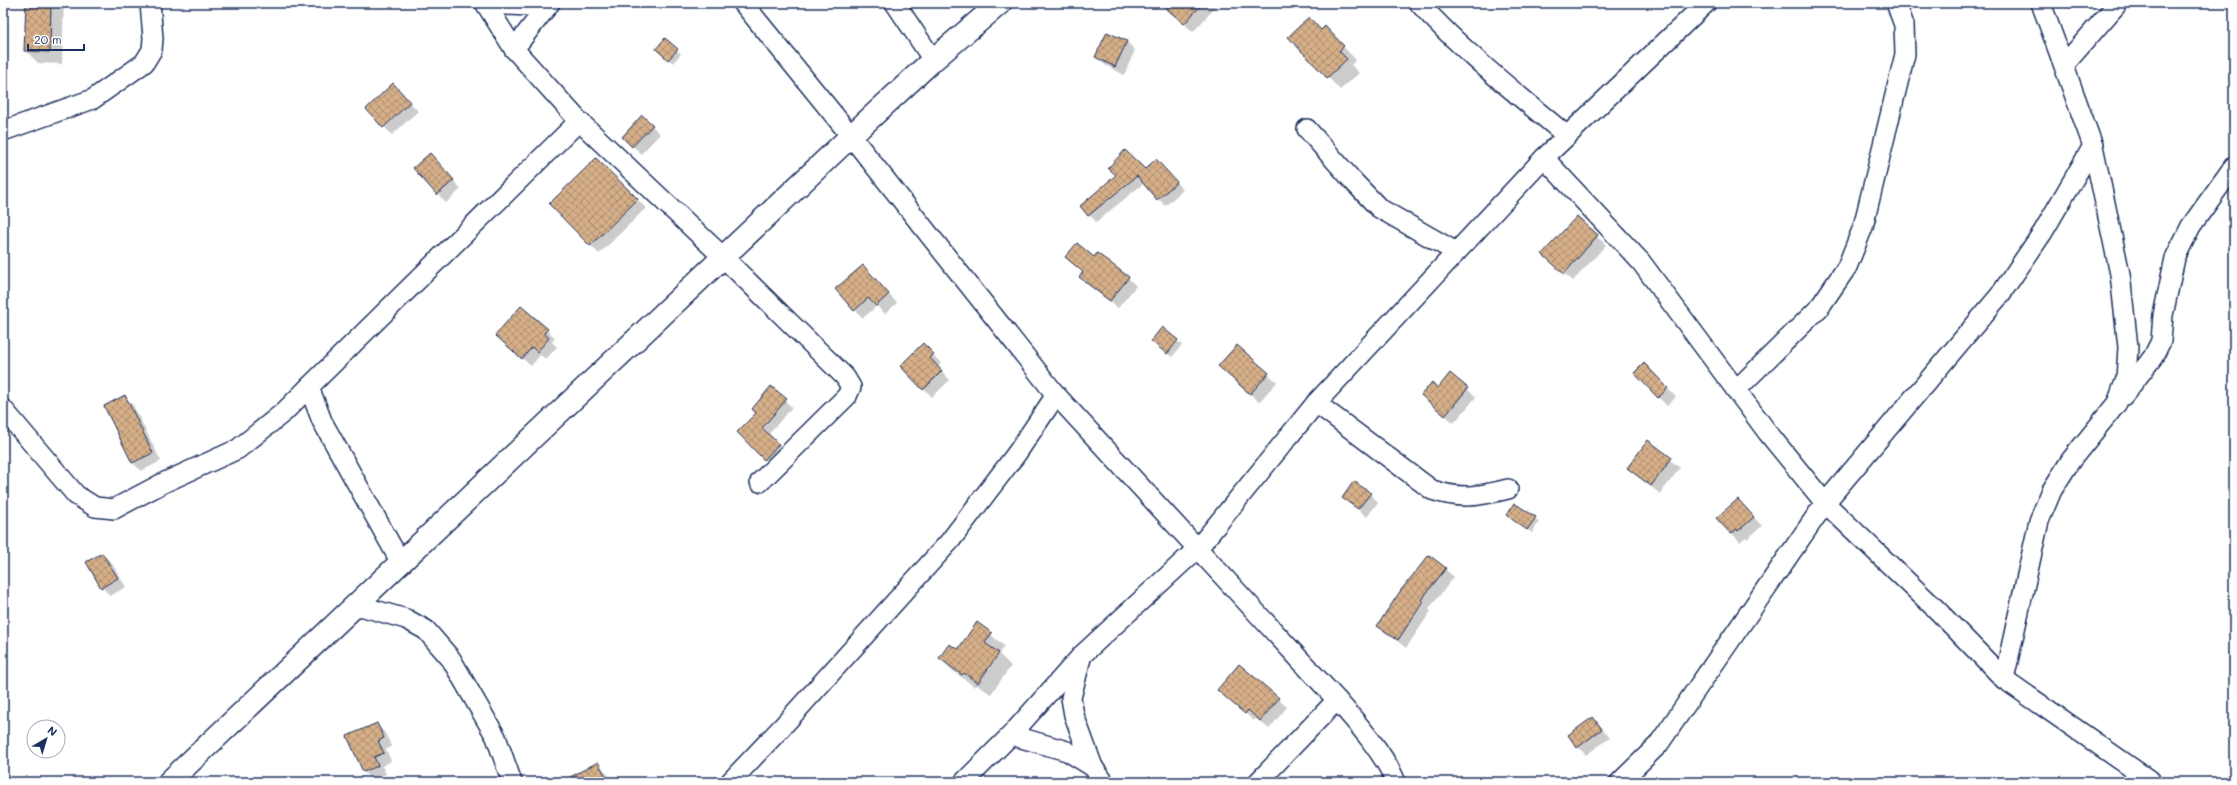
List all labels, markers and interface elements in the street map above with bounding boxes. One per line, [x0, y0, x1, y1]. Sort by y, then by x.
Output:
scale bar [28, 26, 84, 52]
text: 20 m [34, 31, 62, 47]
north arrow [26, 719, 66, 759]
text: N [45, 722, 60, 739]

